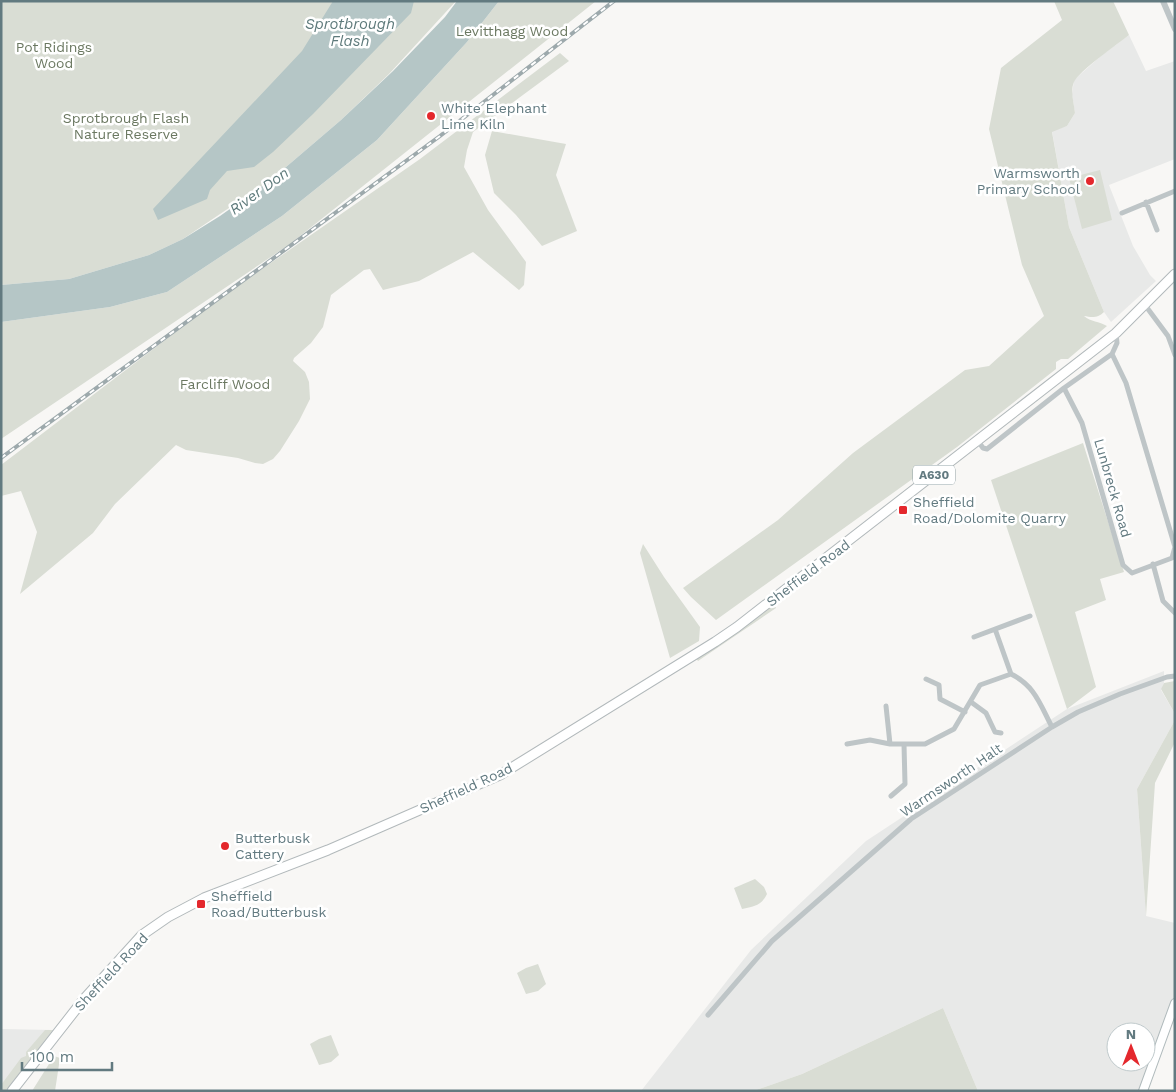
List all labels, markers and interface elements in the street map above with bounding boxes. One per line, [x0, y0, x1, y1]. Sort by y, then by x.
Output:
water label: Sprotbrough Flash [305, 15, 395, 50]
park label: Levitthagg Wood [456, 23, 568, 39]
park label: Pot Ridings Wood [16, 39, 92, 71]
place label: White Elephant Lime Kiln [441, 100, 547, 132]
park label: Sprotbrough Flash Nature Reserve [63, 110, 189, 142]
marker: White Elephant Lime Kiln [425, 110, 437, 122]
water label: River Don [226, 164, 292, 218]
place label: Warmsworth Primary School [977, 165, 1081, 197]
marker: Warmsworth Primary School [1084, 175, 1096, 187]
park label: Farcliff Wood [180, 376, 270, 392]
street label: Lunbreck Road [1091, 437, 1135, 539]
road number: A630 [913, 466, 955, 484]
place label: Sheffield Road/Dolomite Quarry [913, 494, 1067, 526]
marker: Sheffield Road/Dolomite Quarry [897, 504, 909, 516]
street label: Sheffield Road [763, 536, 853, 610]
street label: Warmsworth Halt [897, 740, 1005, 820]
street label: Sheffield Road [417, 760, 515, 816]
place label: Butterbusk Cattery [235, 830, 310, 862]
marker: Butterbusk Cattery [219, 840, 231, 852]
place label: Sheffield Road/Butterbusk [211, 888, 326, 920]
marker: Sheffield Road/Butterbusk [195, 898, 207, 910]
street label: Sheffield Road [71, 930, 151, 1014]
north arrow [1106, 1022, 1156, 1072]
text: N [1126, 1026, 1136, 1042]
scale bar [22, 1040, 112, 1072]
text: 100 m [30, 1048, 74, 1066]

